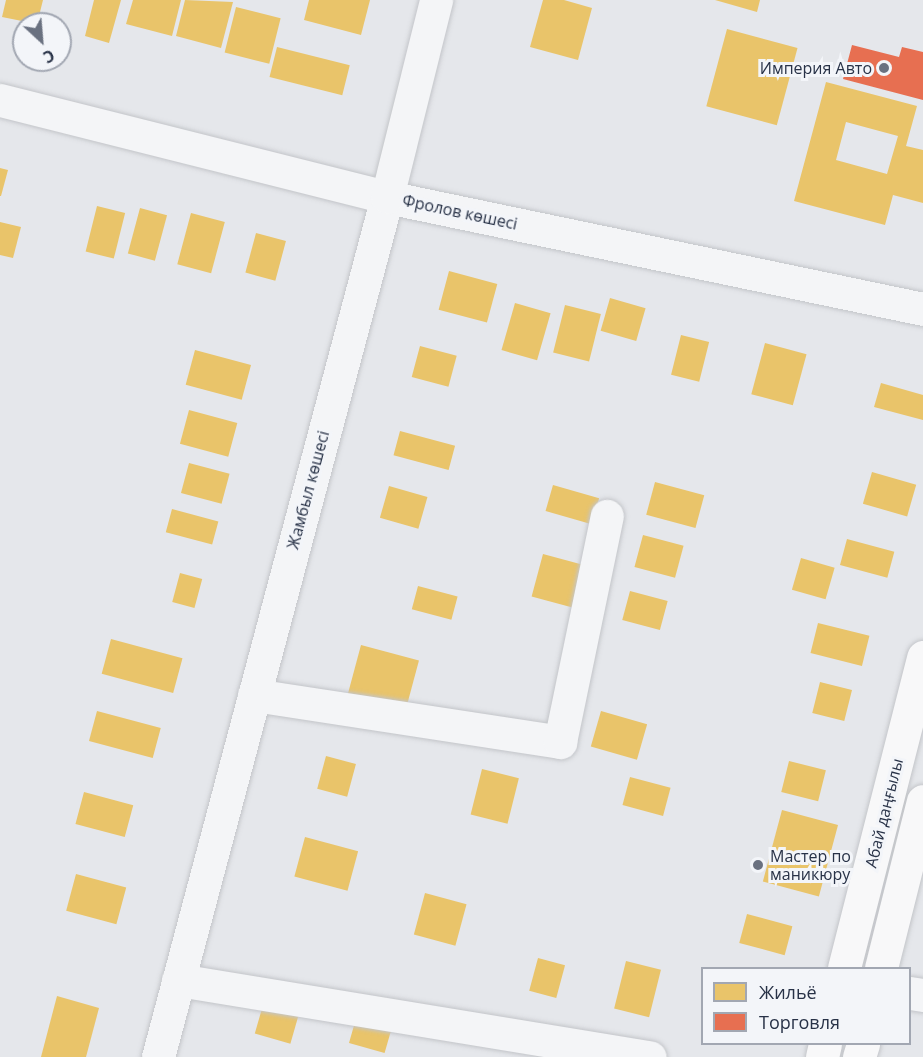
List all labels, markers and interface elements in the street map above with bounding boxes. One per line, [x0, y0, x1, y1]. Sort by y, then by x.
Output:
north arrow [12, 12, 72, 72]
text: С [40, 44, 58, 69]
place label: Империя Авто [760, 58, 872, 78]
marker: Империя Авто [877, 61, 891, 75]
street label: Фролов көшесі [401, 190, 519, 234]
street label: Жамбыл көшесі [283, 429, 333, 551]
street label: Абай даңғылы [861, 756, 907, 870]
place label: Мастер по маникюру [770, 846, 851, 884]
marker: Мастер по маникюру [751, 858, 765, 872]
legend [701, 967, 911, 1045]
text: Жильё [759, 980, 817, 1004]
text: Торговля [759, 1010, 840, 1034]

